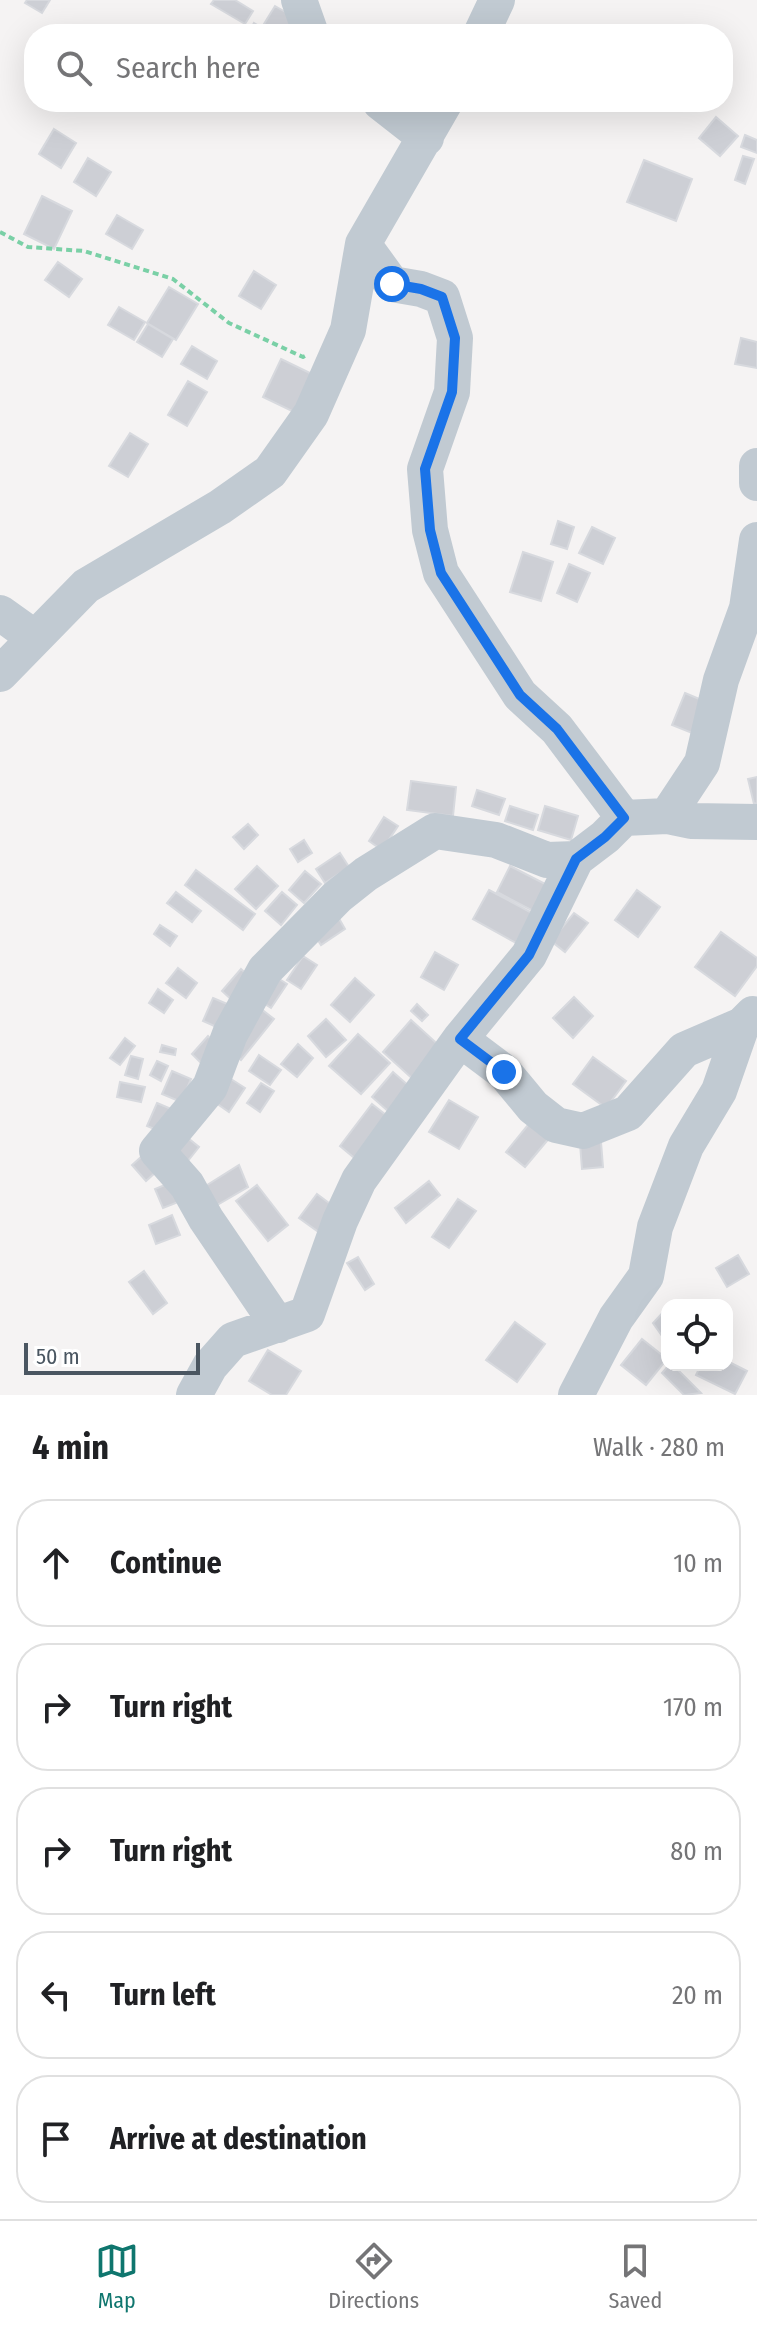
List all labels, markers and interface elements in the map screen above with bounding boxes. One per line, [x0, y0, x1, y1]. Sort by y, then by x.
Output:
search box [24, 24, 733, 112]
icon: search [52, 46, 96, 90]
text: Search here [116, 50, 261, 86]
route start [374, 266, 410, 302]
route end [486, 1054, 522, 1090]
map controls [661, 1299, 733, 1371]
button: locate [661, 1299, 733, 1371]
scale bar [24, 1339, 200, 1375]
text: 50 m [36, 1343, 80, 1370]
text: 4 min [32, 1427, 109, 1468]
text: Walk · 280 m [593, 1432, 725, 1463]
icon: ahead [34, 1541, 78, 1585]
text: Continue [110, 1545, 222, 1581]
text: 10 m [673, 1548, 723, 1579]
icon: right [34, 1685, 78, 1729]
text: Turn right [110, 1689, 232, 1725]
text: 170 m [663, 1692, 723, 1723]
icon: right [34, 1829, 78, 1873]
text: Turn right [110, 1833, 232, 1869]
text: 80 m [670, 1836, 723, 1867]
icon: left [34, 1973, 78, 2017]
text: Turn left [110, 1977, 216, 2013]
text: 20 m [672, 1980, 723, 2011]
icon: arrive [34, 2117, 78, 2161]
text: Arrive at destination [110, 2121, 367, 2157]
tab: Map [95, 2239, 139, 2314]
tab: Directions [328, 2239, 419, 2314]
tab: Saved [609, 2239, 662, 2314]

